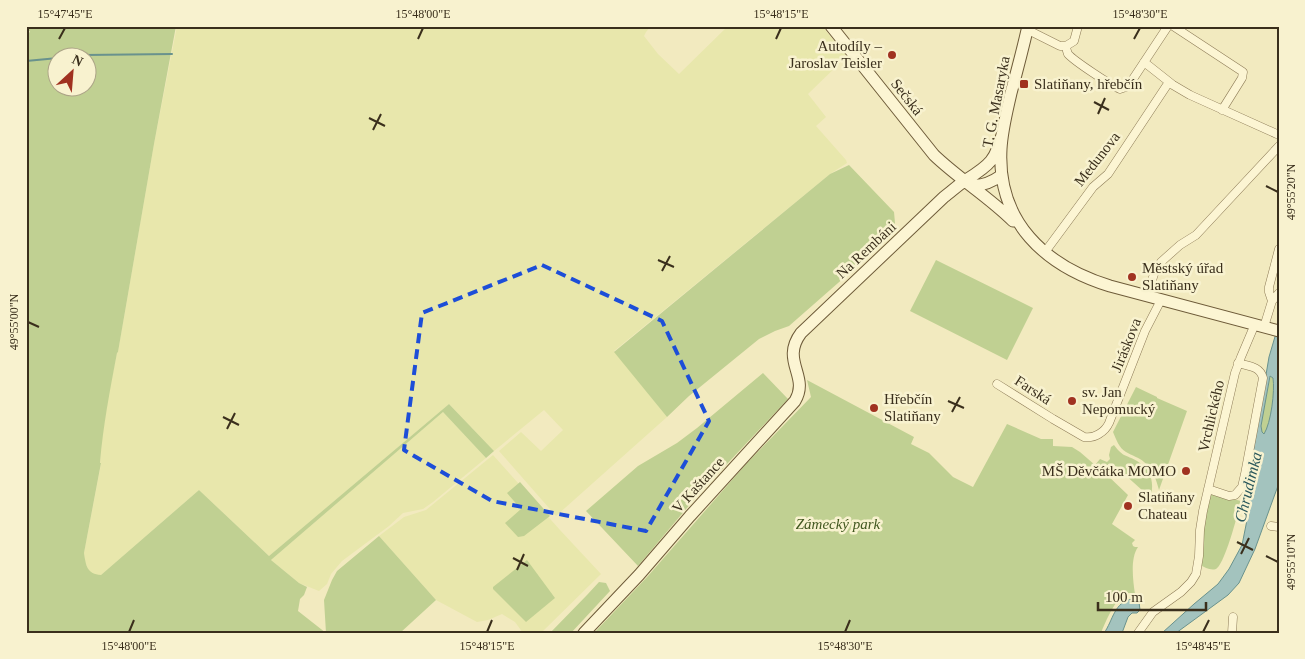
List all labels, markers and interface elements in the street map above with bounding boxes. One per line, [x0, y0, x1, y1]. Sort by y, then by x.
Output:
text: 15°47'45"E [37, 7, 93, 21]
text: 15°48'00"E [395, 7, 451, 21]
text: 15°48'15"E [753, 7, 809, 21]
text: 15°48'30"E [1112, 7, 1168, 21]
place label: Autodíly – Jaroslav Teisler [789, 38, 882, 71]
north arrow [48, 48, 98, 98]
marker: Autodíly – Jaroslav Teisler [886, 49, 898, 61]
text: N [70, 52, 85, 70]
street label: T. G. Masaryka [979, 54, 1013, 149]
street label: Sečská [888, 76, 926, 119]
place label: Slatiňany, hřebčín [1034, 76, 1143, 92]
marker: Slatiňany, hřebčín [1018, 78, 1030, 90]
street label: Medunova [1071, 129, 1123, 189]
text: 49°55'20"N [1284, 163, 1298, 220]
street label: Na Rembáni [833, 218, 899, 282]
place label: Městský úřad Slatiňany [1142, 260, 1224, 293]
marker: Městský úřad Slatiňany [1126, 271, 1138, 283]
text: 49°55'00"N [7, 293, 21, 350]
street label: Jiráskova [1108, 315, 1144, 374]
street label: Farská [1012, 372, 1054, 408]
street label: Vrchlického [1195, 379, 1227, 453]
place label: sv. Jan Nepomucký [1082, 384, 1156, 417]
place label: Hřebčín Slatiňany [884, 391, 941, 424]
marker: sv. Jan Nepomucký [1066, 395, 1078, 407]
marker: Hřebčín Slatiňany [868, 402, 880, 414]
water label: Chrudimka [1231, 450, 1265, 524]
street label: V Kaštance [669, 454, 727, 516]
place label: MŠ Děvčátka MOMO [1042, 463, 1176, 479]
marker: MŠ Děvčátka MOMO [1180, 465, 1192, 477]
place label: Slatiňany Chateau [1138, 489, 1195, 522]
marker: Slatiňany Chateau [1122, 500, 1134, 512]
park label: Zámecký park [796, 516, 881, 532]
text: 49°55'10"N [1284, 533, 1298, 590]
scale bar [1098, 579, 1205, 611]
text: 100 m [1105, 589, 1143, 605]
text: 15°48'00"E [101, 639, 157, 653]
text: 15°48'15"E [459, 639, 515, 653]
text: 15°48'30"E [817, 639, 873, 653]
text: 15°48'45"E [1175, 639, 1231, 653]

